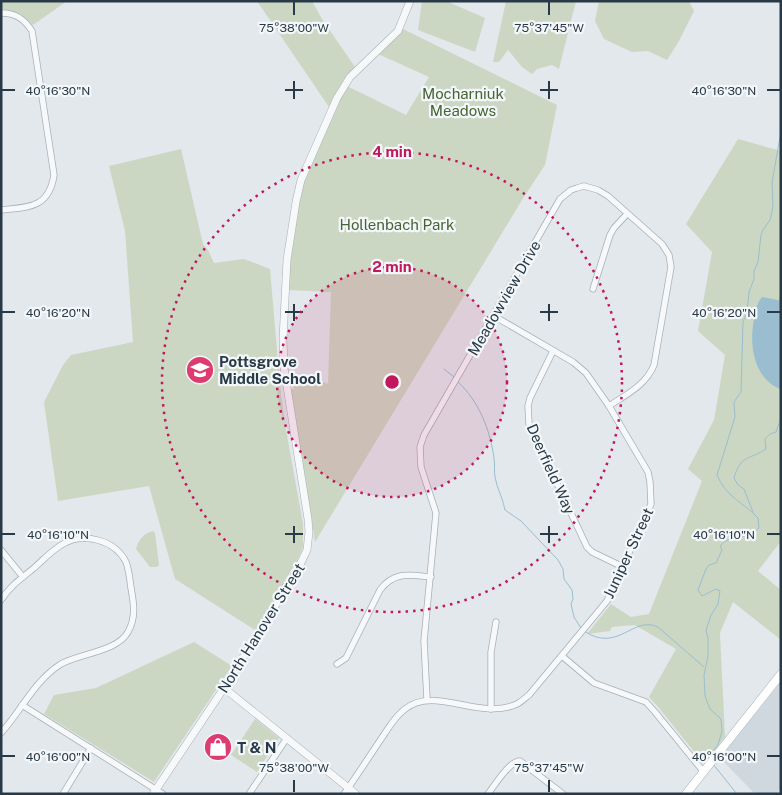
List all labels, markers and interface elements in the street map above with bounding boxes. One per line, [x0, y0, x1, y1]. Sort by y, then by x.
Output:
text: 75°38'00"W [259, 21, 329, 35]
text: 75°37'45"W [514, 21, 584, 35]
text: 40°16'30"N [26, 84, 90, 98]
text: 40°16'30"N [692, 84, 756, 98]
park label: Mocharniuk Meadows [422, 85, 504, 119]
text: 4 min [372, 143, 412, 160]
park label: Hollenbach Park [340, 216, 455, 233]
street label: Meadowview Drive [464, 237, 544, 359]
text: 2 min [372, 258, 412, 275]
text: 40°16'20"N [26, 306, 90, 320]
text: 40°16'20"N [692, 306, 756, 320]
place label: Pottsgrove Middle School [219, 353, 321, 387]
school or university icon: Pottsgrove Middle School [185, 355, 215, 385]
centre of rings [383, 373, 401, 391]
street label: Deerfield Way [523, 421, 579, 517]
street label: Juniper Street [600, 505, 656, 601]
text: 40°16'10"N [27, 528, 89, 542]
text: 40°16'10"N [693, 528, 755, 542]
street label: North Hanover Street [214, 560, 308, 696]
shop icon: T & N [203, 732, 233, 762]
place label: T & N [237, 739, 277, 756]
text: 40°16'00"N [26, 750, 90, 764]
text: 40°16'00"N [692, 750, 756, 764]
text: 75°38'00"W [259, 761, 329, 775]
text: 75°37'45"W [514, 761, 584, 775]

